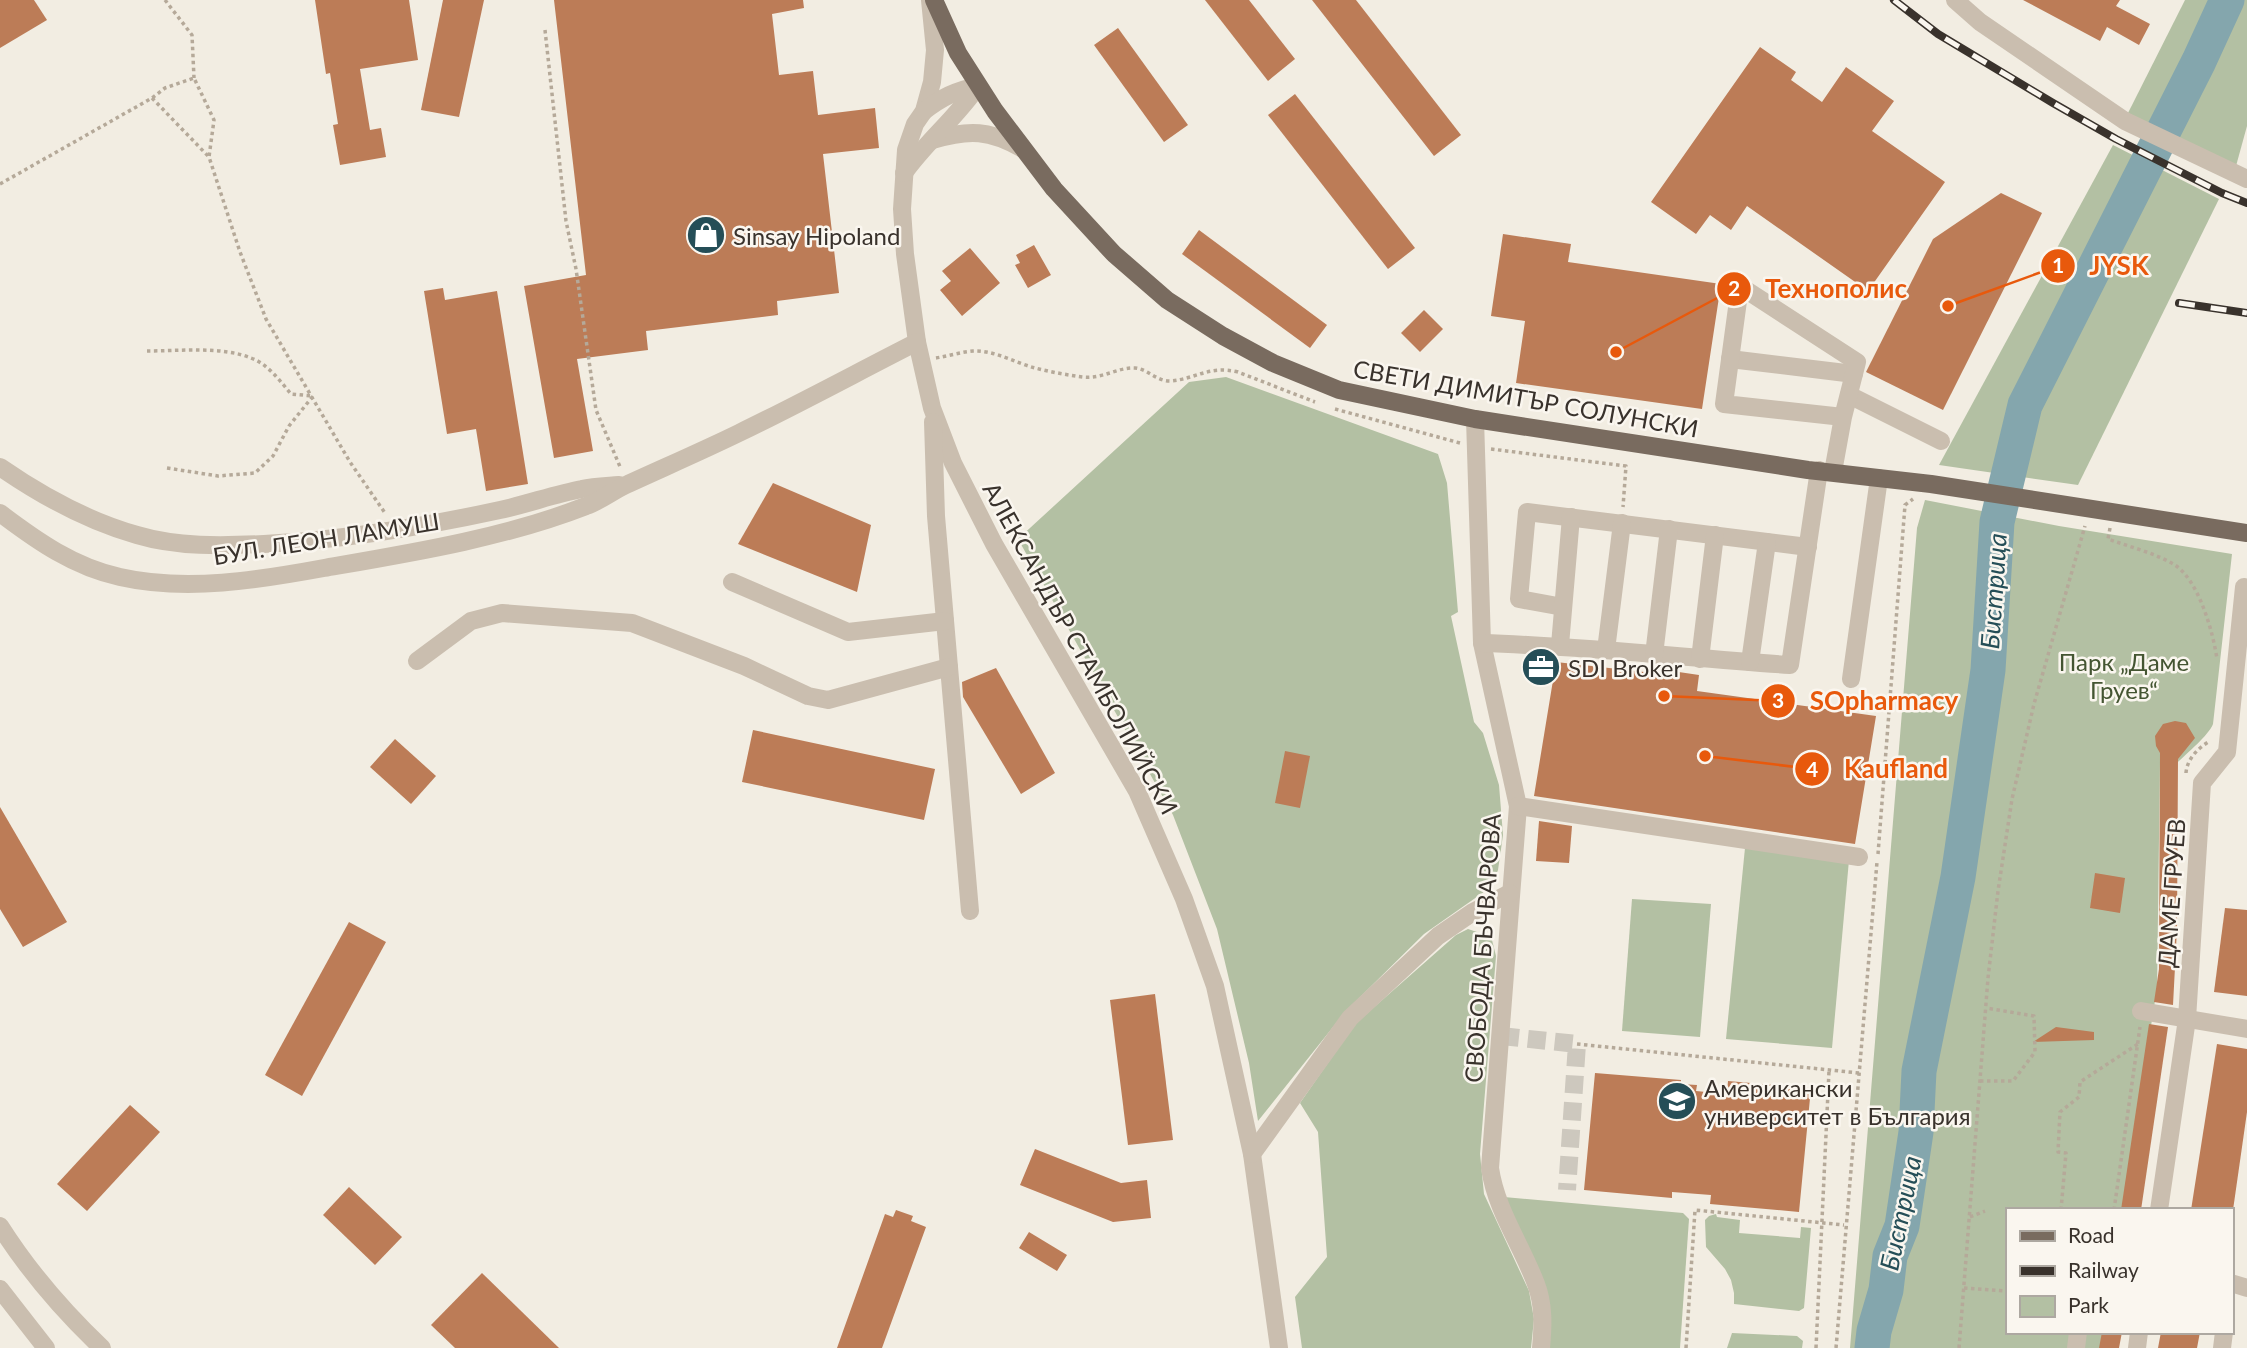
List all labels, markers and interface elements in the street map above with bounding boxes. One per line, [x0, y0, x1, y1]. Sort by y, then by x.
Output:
shop icon: Sinsay Hipoland [685, 214, 727, 256]
place label: Sinsay Hipoland [733, 221, 900, 250]
callout: JYSK [2040, 242, 2162, 289]
text: JYSK [2089, 249, 2150, 281]
text: 1 [2052, 252, 2064, 277]
callout: Технополис [1716, 265, 1921, 312]
text: Технополис [1765, 272, 1908, 304]
text: 2 [1728, 275, 1740, 300]
street label: СВЕТИ ДИМИТЪР СОЛУНСКИ [1351, 353, 1701, 443]
street label: АЛЕКСАНДЪР СТАМБОЛИЙСКИ [977, 477, 1185, 819]
street label: БУЛ. ЛЕОН ЛАМУШ [211, 506, 441, 570]
water label: Бистрица [1973, 532, 2013, 650]
office icon: SDI Broker [1520, 646, 1562, 688]
park label: Парк „Даме Груев“ [2059, 647, 2189, 704]
place label: SDI Broker [1568, 653, 1682, 682]
callout: SOpharmacy [1761, 677, 1972, 724]
text: SOpharmacy [1810, 684, 1959, 716]
text: 3 [1772, 687, 1784, 712]
callout: Kaufland [1795, 746, 1962, 793]
text: Kaufland [1844, 752, 1948, 784]
text: 4 [1806, 756, 1818, 781]
street label: СВОБОДА БЪЧВАРОВА [1458, 812, 1506, 1084]
street label: ДАМЕ ГРУЕВ [2151, 818, 2191, 968]
place label: Американски университет в България [1704, 1073, 1970, 1130]
school or university icon: Американски университет в България [1656, 1080, 1698, 1122]
water label: Бистрица [1872, 1153, 1928, 1273]
legend [2006, 1208, 2233, 1334]
text: Road [2068, 1222, 2115, 1247]
text: Railway [2068, 1257, 2139, 1282]
text: Park [2068, 1292, 2109, 1317]

